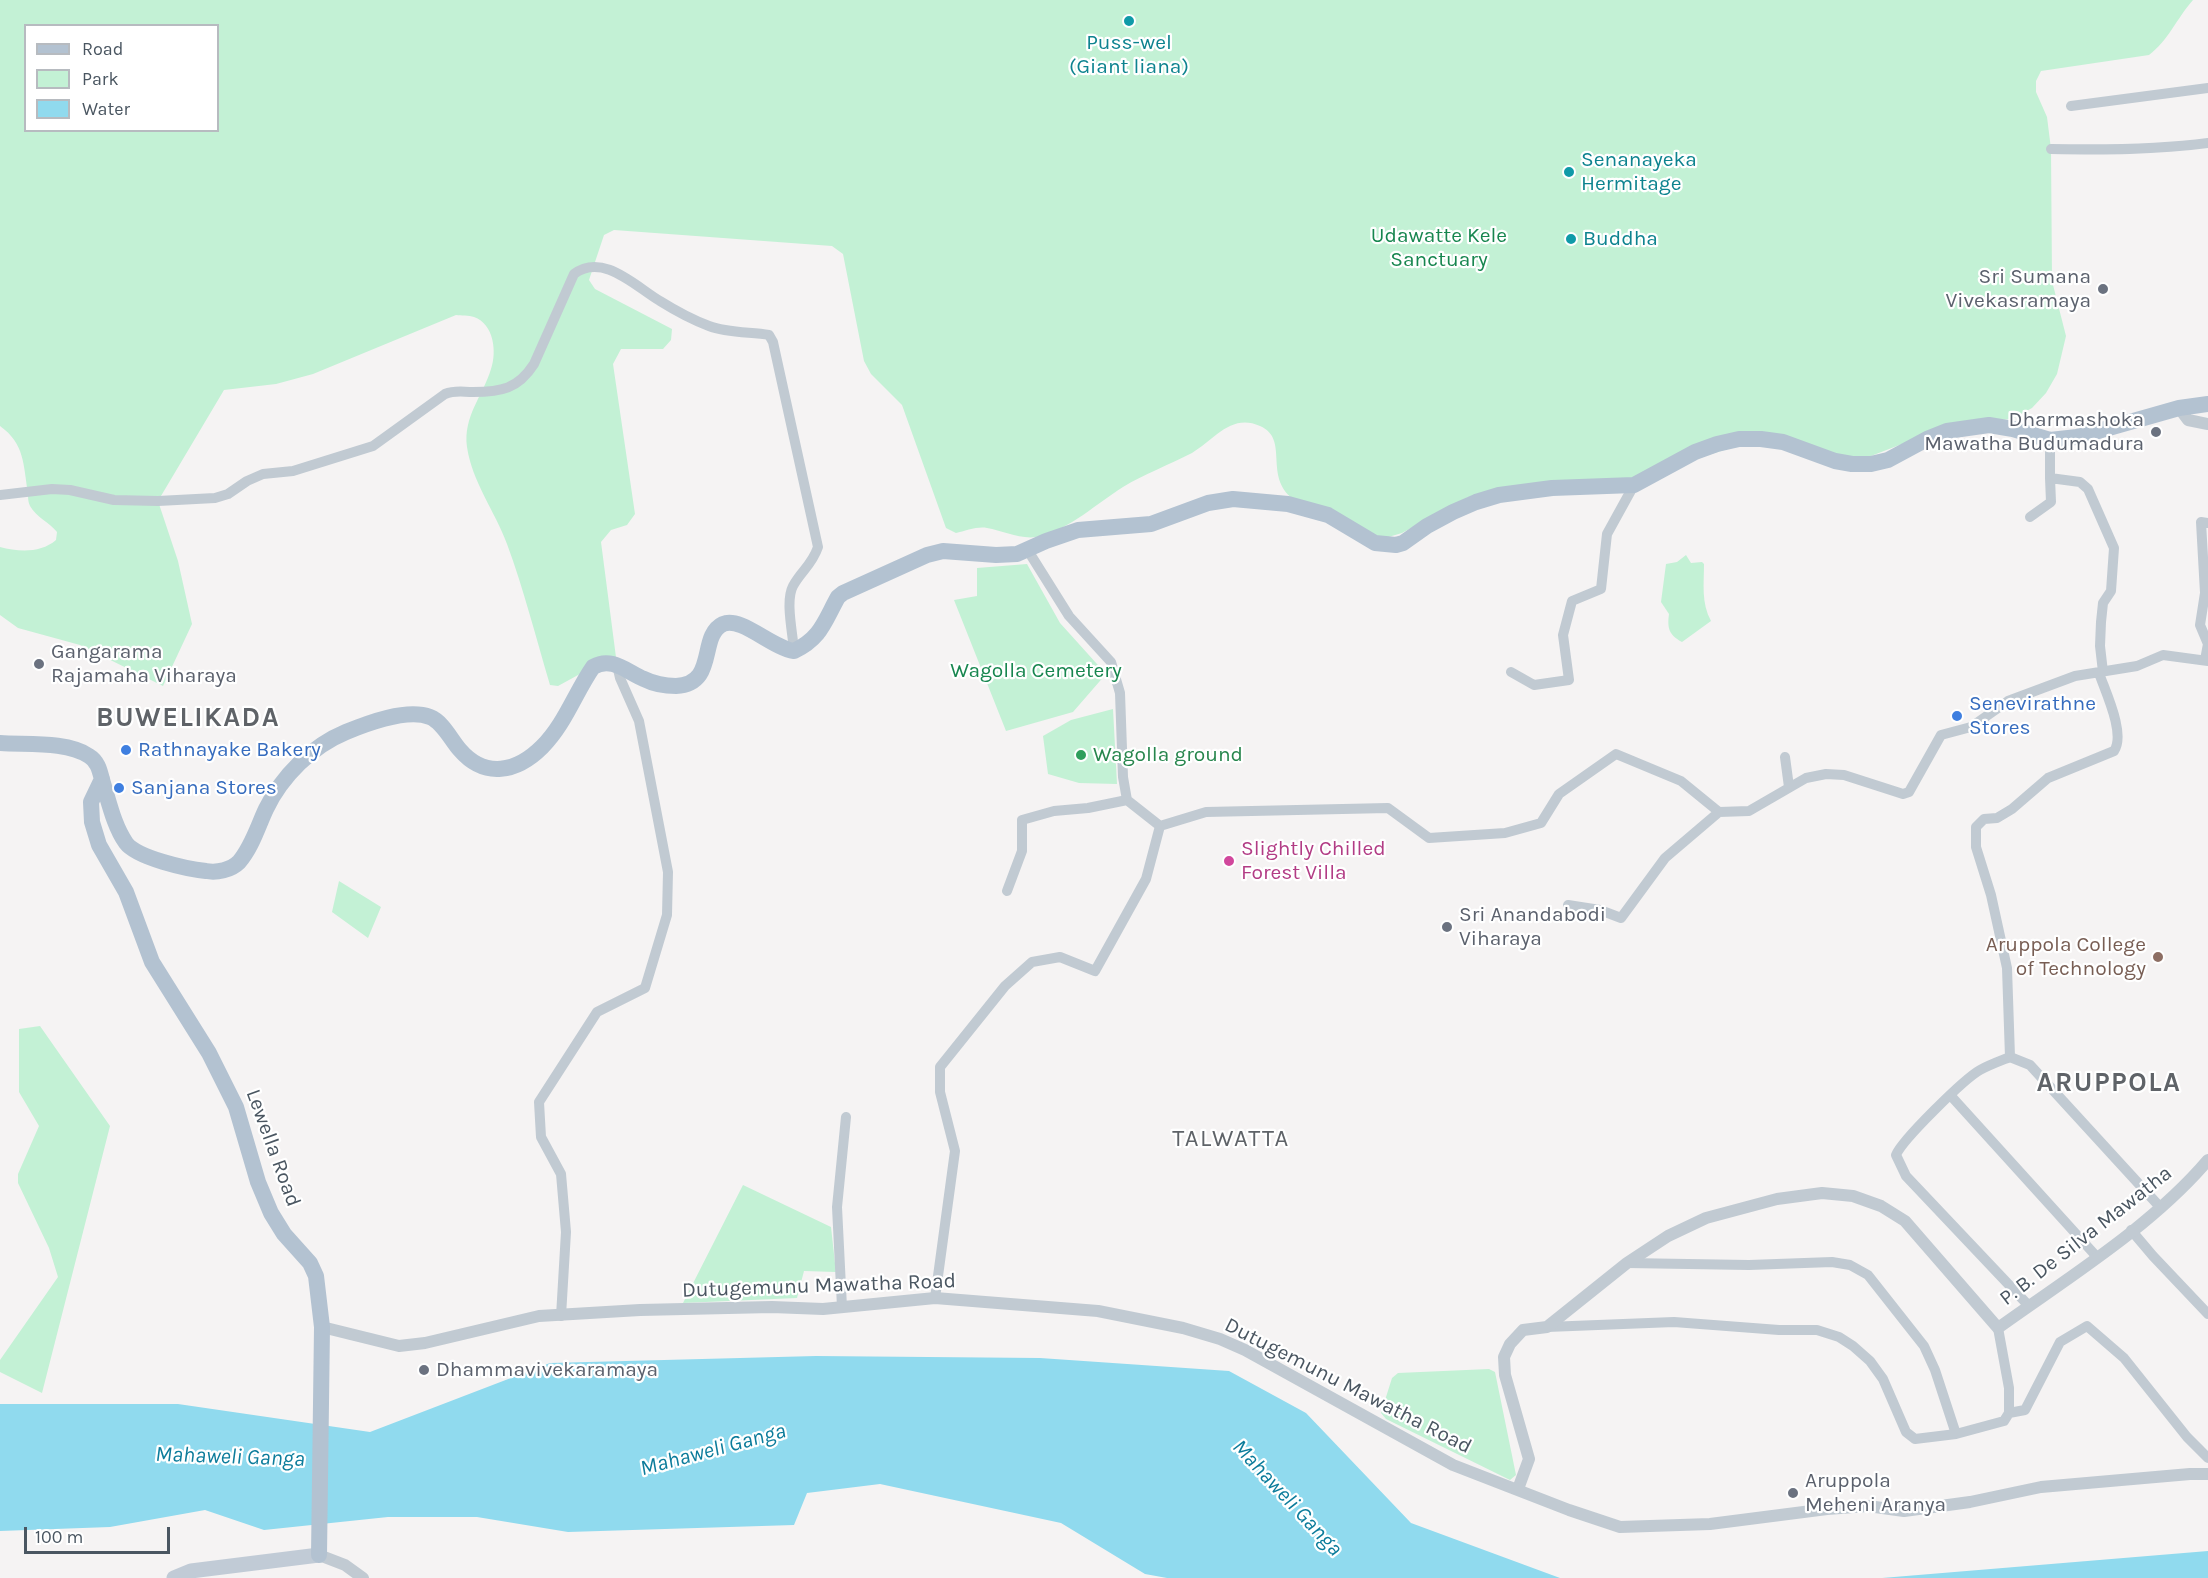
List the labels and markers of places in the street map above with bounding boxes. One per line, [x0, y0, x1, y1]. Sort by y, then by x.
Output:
marker: Puss-wel (Giant liana) [1122, 14, 1136, 28]
place label: Puss-wel (Giant liana) [1069, 30, 1189, 80]
place label: Senanayeka Hermitage [1581, 147, 1697, 197]
marker: Senanayeka Hermitage [1562, 165, 1576, 179]
place label: Buddha [1583, 226, 1658, 252]
marker: Buddha [1564, 232, 1578, 246]
place label: Sri Sumana Vivekasramaya [1945, 264, 2091, 314]
marker: Sri Sumana Vivekasramaya [2096, 282, 2110, 296]
place label: Dharmashoka Mawatha Budumadura [1924, 407, 2144, 457]
marker: Dharmashoka Mawatha Budumadura [2149, 425, 2163, 439]
place label: Gangarama Rajamaha Viharaya [51, 639, 237, 689]
marker: Gangarama Rajamaha Viharaya [32, 657, 46, 671]
place label: Senevirathne Stores [1969, 691, 2096, 741]
marker: Senevirathne Stores [1950, 709, 1964, 723]
place label: Rathnayake Bakery [138, 737, 321, 763]
place label: Wagolla ground [1093, 742, 1243, 768]
marker: Rathnayake Bakery [119, 743, 133, 757]
marker: Wagolla ground [1074, 748, 1088, 762]
place label: Sanjana Stores [131, 775, 277, 801]
marker: Sanjana Stores [112, 781, 126, 795]
place label: Slightly Chilled Forest Villa [1241, 836, 1386, 886]
marker: Slightly Chilled Forest Villa [1222, 854, 1236, 868]
place label: Sri Anandabodi Viharaya [1459, 902, 1606, 952]
marker: Sri Anandabodi Viharaya [1440, 920, 1454, 934]
place label: Aruppola College of Technology [1986, 932, 2146, 982]
marker: Aruppola College of Technology [2151, 950, 2165, 964]
place label: Dhammavivekaramaya [436, 1357, 658, 1383]
marker: Dhammavivekaramaya [417, 1363, 431, 1377]
place label: Aruppola Meheni Aranya [1805, 1468, 1946, 1518]
marker: Aruppola Meheni Aranya [1786, 1486, 1800, 1500]

